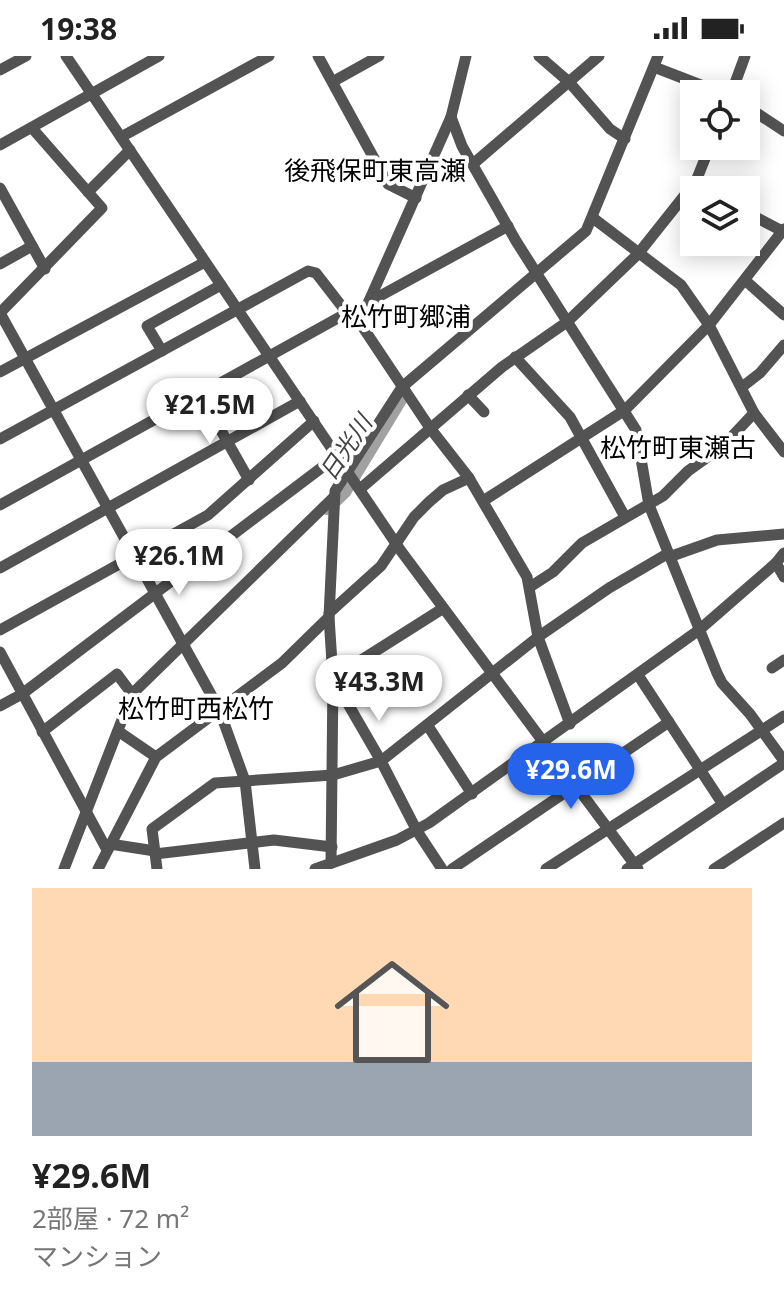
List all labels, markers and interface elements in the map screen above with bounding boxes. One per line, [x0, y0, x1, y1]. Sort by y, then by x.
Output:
text: 19:38 [40, 8, 117, 49]
map controls [680, 80, 760, 256]
button: locate [680, 80, 760, 160]
district label: 後飛保町東高瀬 [284, 152, 466, 188]
button: layers [680, 176, 760, 256]
district label: 松竹町郷浦 [341, 298, 471, 334]
pin: ¥21.5M [145, 378, 275, 446]
text: ¥21.5M [164, 386, 256, 422]
water label: 日光川 [311, 405, 380, 486]
district label: 松竹町東瀬古 [600, 429, 756, 465]
pin: ¥26.1M [114, 529, 244, 597]
text: ¥26.1M [133, 537, 225, 573]
pin: ¥43.3M [314, 655, 444, 723]
text: ¥43.3M [333, 663, 425, 699]
district label: 松竹町西松竹 [118, 690, 274, 726]
pin: ¥29.6M [506, 743, 636, 811]
text: ¥29.6M [525, 751, 617, 787]
icon: home [320, 940, 464, 1084]
text: ¥29.6M [32, 1152, 151, 1198]
text: 2部屋 · 72 m² [32, 1200, 189, 1236]
text: マンション [32, 1238, 162, 1274]

